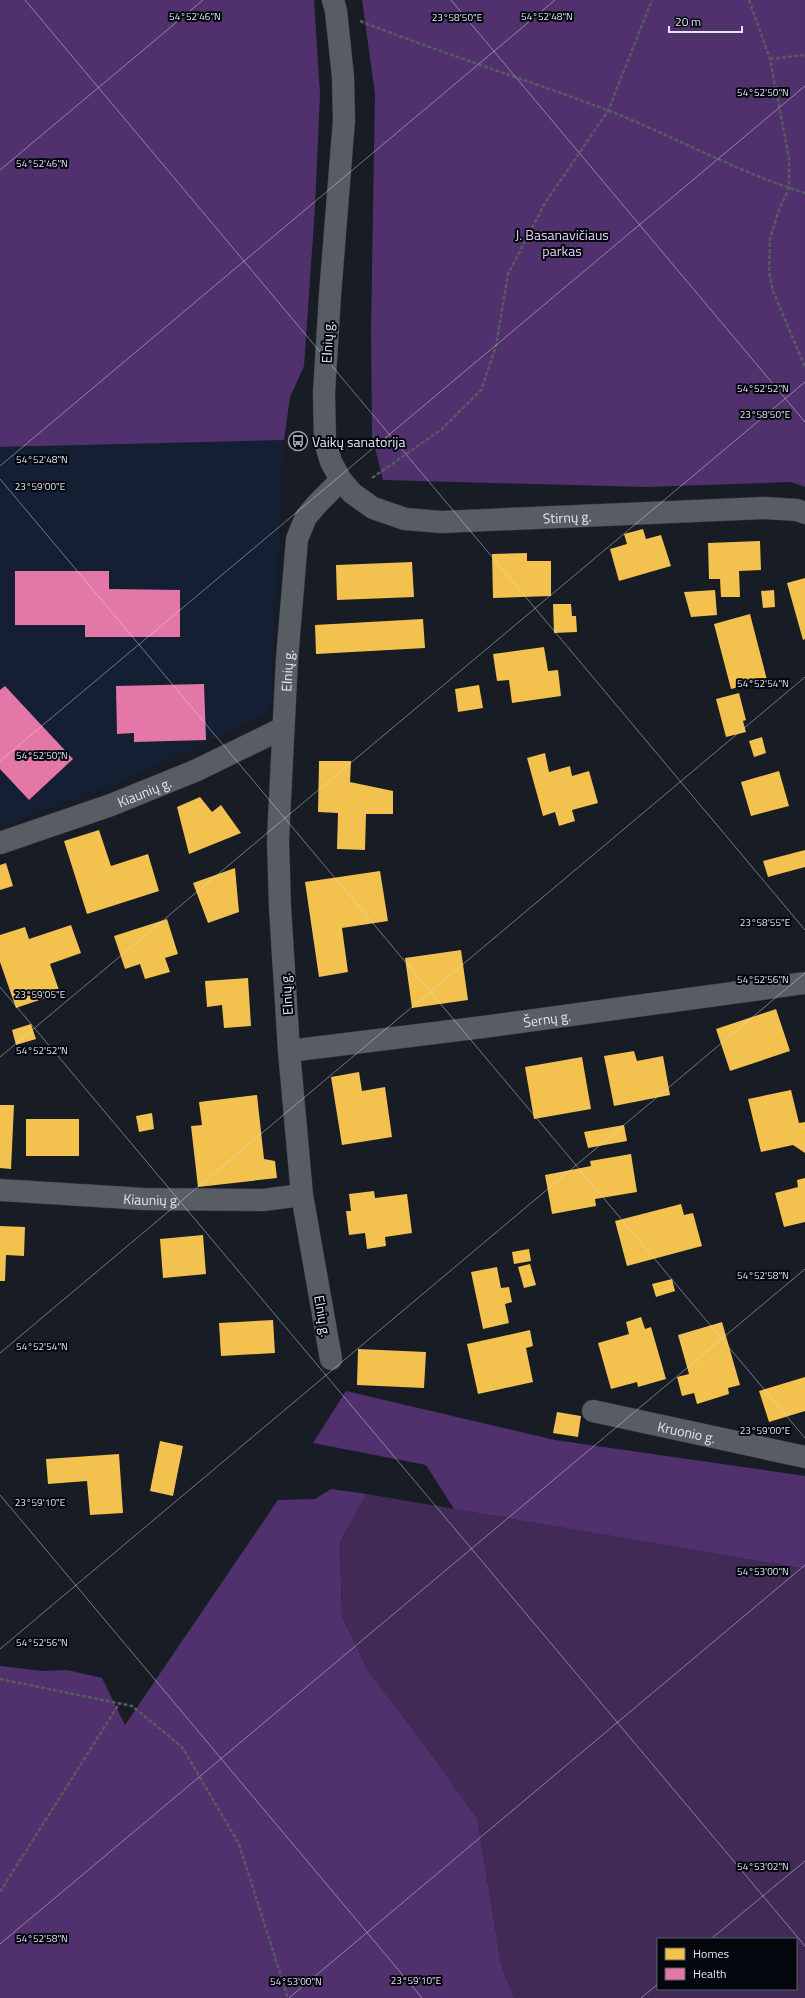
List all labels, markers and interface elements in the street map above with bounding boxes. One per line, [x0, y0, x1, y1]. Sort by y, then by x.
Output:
scale bar [669, 8, 742, 34]
text: 54°52'46"N [169, 9, 221, 24]
text: 54°52'48"N [521, 9, 573, 24]
text: 23°58'50"E [432, 10, 483, 25]
text: 20 m [675, 12, 701, 31]
text: 54°52'50"N [737, 85, 789, 100]
text: 54°52'46"N [16, 156, 68, 171]
park label: J. Basanavičiaus parkas [515, 224, 609, 261]
street label: Elnių g. [315, 320, 339, 364]
text: 54°52'52"N [737, 381, 789, 396]
text: 23°58'50"E [740, 407, 791, 422]
bus stop icon: Vaikų sanatorija [287, 430, 309, 452]
place label: Vaikų sanatorija [312, 431, 405, 452]
text: 54°52'48"N [16, 452, 68, 467]
text: 23°59'00"E [15, 479, 66, 494]
street label: Stirnų g. [542, 505, 592, 528]
street label: Elnių g. [275, 649, 298, 692]
text: 54°52'54"N [737, 676, 789, 691]
text: 54°52'50"N [16, 748, 68, 763]
street label: Kiaunių g. [114, 771, 174, 812]
text: 23°58'55"E [740, 915, 791, 930]
street label: Elnių g. [274, 972, 298, 1016]
text: 54°52'56"N [737, 972, 789, 987]
text: 23°59'05"E [15, 987, 66, 1002]
street label: Šernų g. [522, 1005, 572, 1032]
text: 54°52'52"N [16, 1043, 68, 1058]
street label: Kiaunių g. [123, 1187, 180, 1210]
text: 54°52'58"N [737, 1268, 789, 1283]
street label: Elnių g. [309, 1293, 337, 1339]
text: 54°52'54"N [16, 1339, 68, 1354]
street label: Kruonio g. [656, 1415, 718, 1448]
text: 23°59'00"E [740, 1423, 791, 1438]
text: 23°59'10"E [15, 1495, 66, 1510]
text: 54°53'00"N [737, 1564, 789, 1579]
text: 54°52'56"N [16, 1635, 68, 1650]
text: 54°53'02"N [737, 1859, 789, 1874]
text: 54°52'58"N [16, 1931, 68, 1946]
legend [657, 1938, 797, 1990]
text: Homes [693, 1944, 729, 1963]
text: Health [693, 1964, 727, 1983]
text: 23°59'10"E [391, 1973, 442, 1988]
text: 54°53'00"N [270, 1974, 322, 1989]

